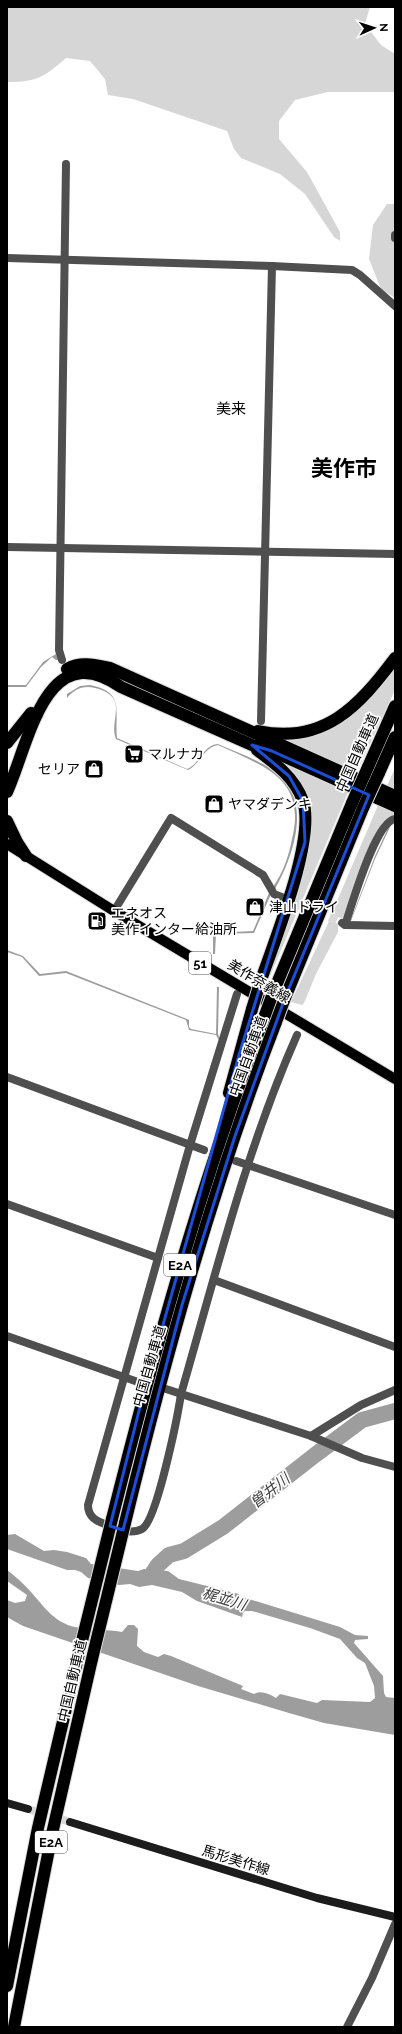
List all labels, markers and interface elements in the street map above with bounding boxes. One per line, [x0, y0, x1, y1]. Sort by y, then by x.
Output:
north arrow [354, 8, 394, 48]
text: N [377, 23, 390, 32]
district label: 美来 [216, 400, 246, 418]
district label: 美作市 [311, 455, 377, 481]
street label: 中国自動車道 [333, 711, 381, 795]
supermarket icon: マルナカ [123, 743, 145, 765]
place label: マルナカ [148, 746, 204, 762]
shop icon: セリア [83, 758, 105, 780]
place label: セリア [38, 761, 80, 777]
shop icon: ヤマダデンキ [203, 793, 225, 815]
place label: ヤマダデンキ [228, 796, 312, 812]
shop icon: 津山ドライ [244, 896, 266, 918]
place label: 津山ドライ [269, 899, 339, 915]
place label: エネオス 美作インター給油所 [111, 905, 237, 937]
fuel station icon: エネオス 美作インター給油所 [86, 910, 108, 932]
road number: 51 [189, 952, 211, 974]
street label: 美作奈義線 [225, 956, 293, 1006]
street label: 中国自動車道 [226, 1014, 270, 1098]
road number: E2A [164, 1254, 196, 1276]
street label: 中国自動車道 [130, 1323, 168, 1409]
water label: 曽井川 [247, 1469, 295, 1512]
water label: 梶並川 [200, 1584, 250, 1615]
street label: 中国自動車道 [55, 1638, 89, 1724]
road number: E2A [35, 1831, 67, 1853]
street label: 馬形美作線 [200, 1842, 272, 1878]

